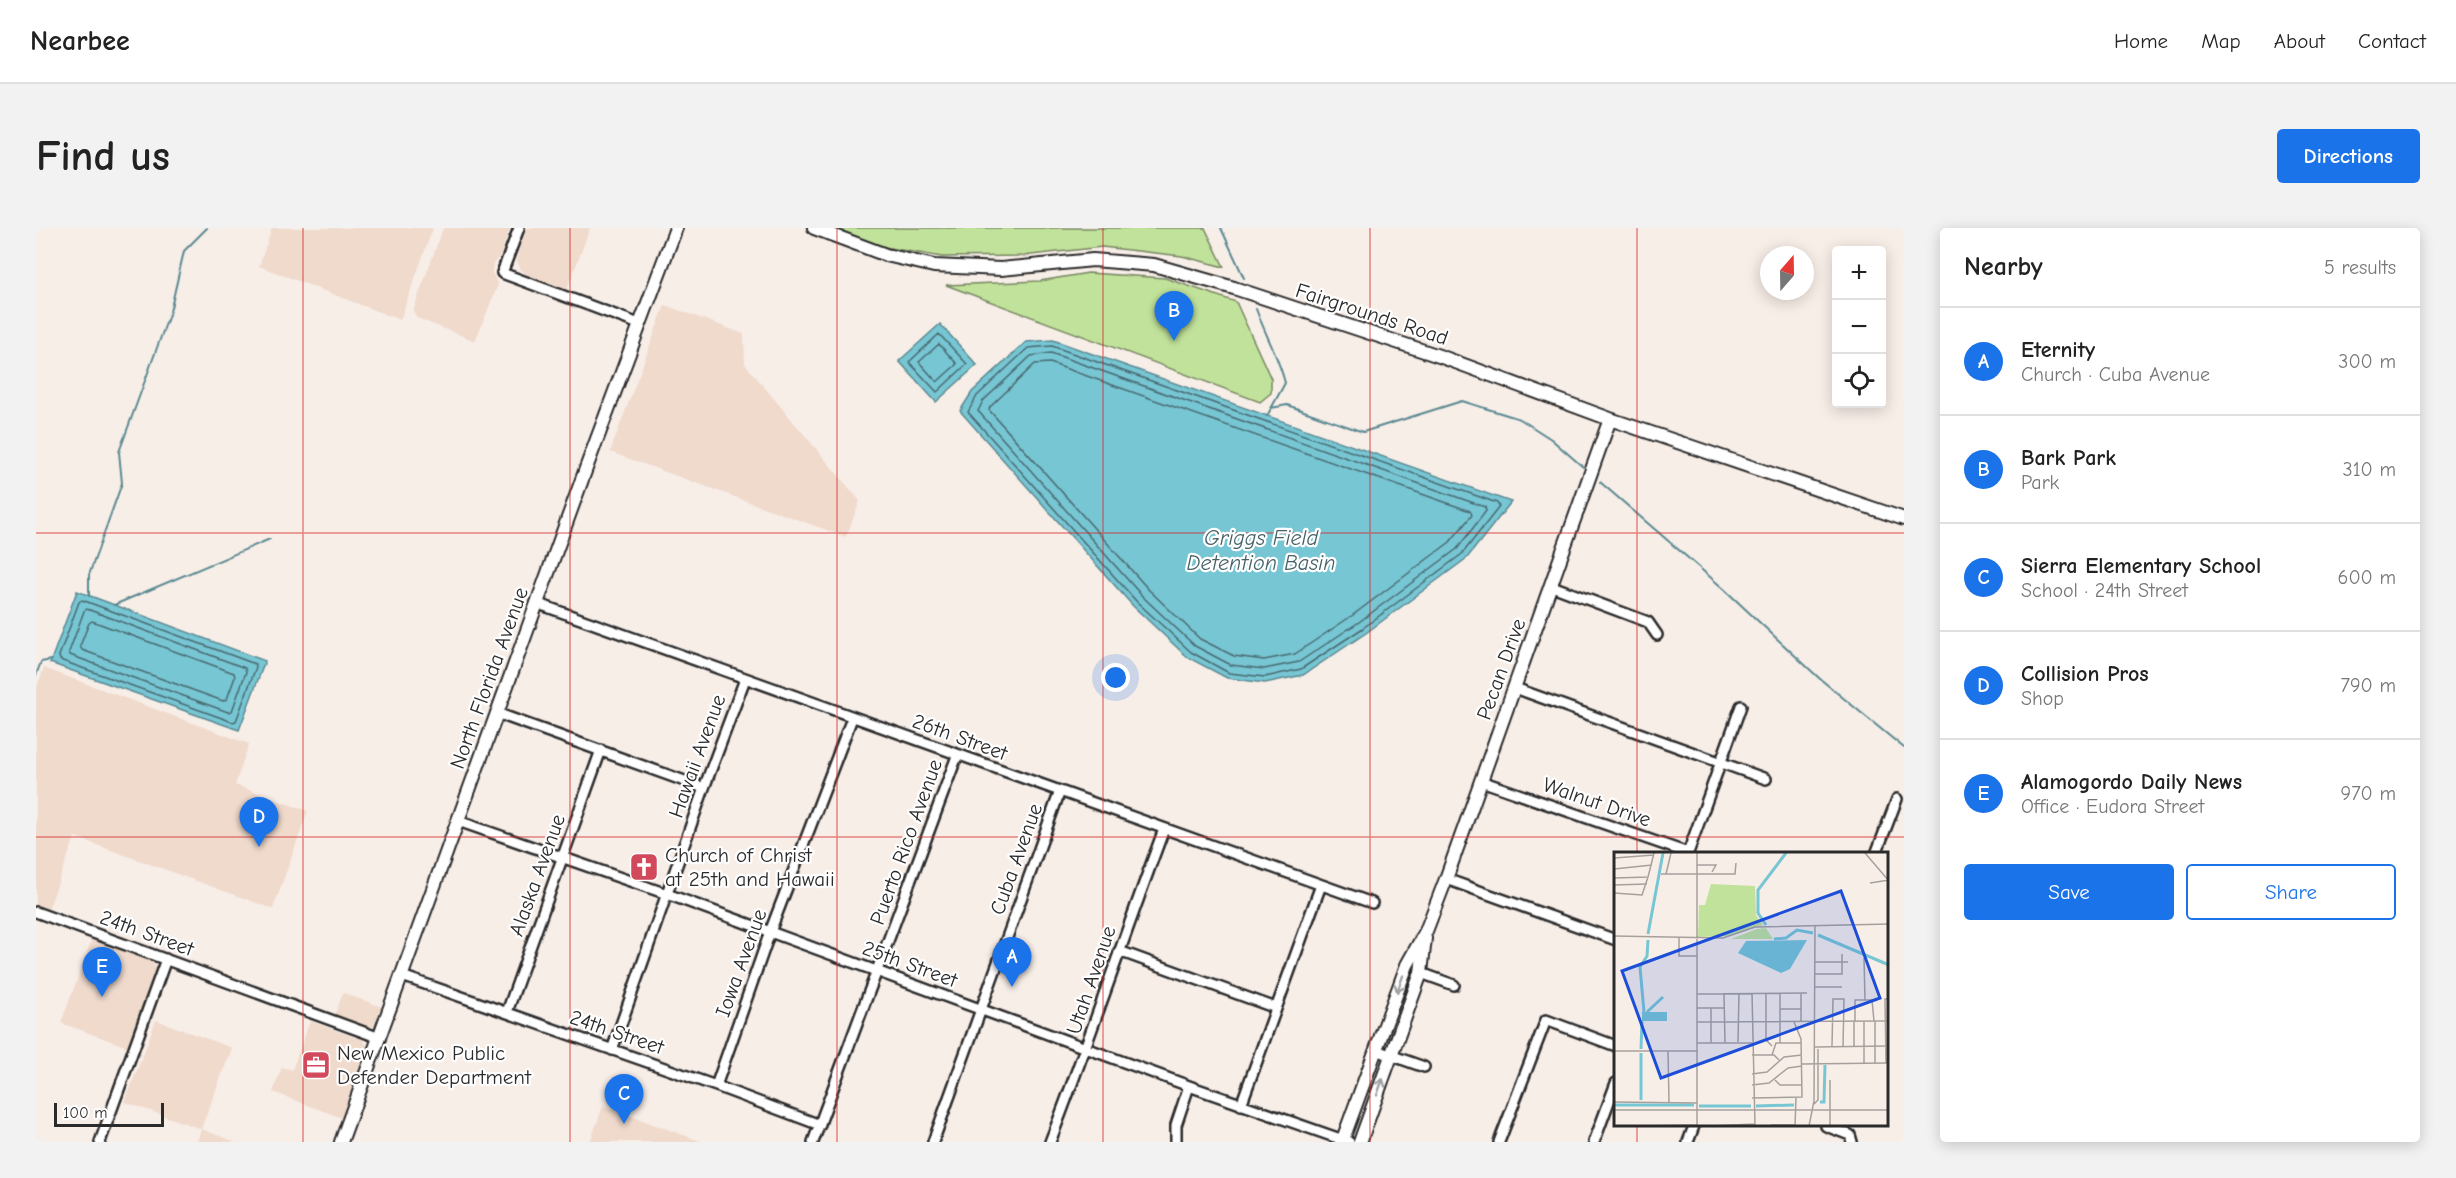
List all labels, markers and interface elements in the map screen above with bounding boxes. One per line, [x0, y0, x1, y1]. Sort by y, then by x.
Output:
text: Nearbee [30, 25, 130, 57]
text: Home [2114, 29, 2168, 53]
text: Map [2201, 29, 2241, 53]
text: About [2274, 29, 2325, 53]
text: Contact [2358, 29, 2426, 53]
button: Directions [2277, 129, 2420, 183]
text: Find us [36, 132, 170, 181]
north arrow [1760, 246, 1814, 300]
map controls [1832, 246, 1886, 408]
button: + [1832, 246, 1886, 300]
text: Nearby [1964, 252, 2043, 282]
text: 5 results [2324, 256, 2396, 279]
street label: Fairgrounds Road [1293, 278, 1451, 350]
pin: B [1154, 291, 1194, 341]
button: − [1832, 300, 1886, 354]
text: Eternity [2021, 337, 2095, 363]
text: A [1978, 350, 1989, 373]
text: 300 m [2338, 350, 2396, 373]
button: locate [1832, 354, 1886, 408]
text: Church · Cuba Avenue [2021, 363, 2210, 386]
text: Bark Park [2021, 445, 2116, 471]
text: B [1977, 458, 1990, 481]
text: 310 m [2343, 458, 2396, 481]
text: Park [2021, 471, 2059, 494]
water label: Griggs Field Detention Basin [1187, 525, 1335, 576]
text: Sierra Elementary School [2021, 553, 2261, 579]
text: C [1977, 566, 1990, 589]
text: 600 m [2338, 566, 2396, 589]
text: School · 24th Street [2021, 579, 2188, 602]
street label: North Florida Avenue [445, 584, 533, 772]
street label: Pecan Drive [1472, 615, 1530, 723]
text: Collision Pros [2021, 661, 2149, 687]
your location [1101, 663, 1130, 692]
text: D [1977, 674, 1990, 697]
text: 790 m [2341, 674, 2396, 697]
text: Shop [2021, 687, 2064, 710]
street label: Hawaii Avenue [664, 691, 730, 821]
street label: 26th Street [909, 709, 1012, 766]
street label: Puerto Rico Avenue [865, 756, 947, 928]
text: Alamogordo Daily News [2021, 769, 2242, 795]
street label: Walnut Drive [1540, 772, 1654, 832]
text: E [1978, 782, 1989, 805]
text: 970 m [2341, 782, 2396, 805]
text: Office · Eudora Street [2021, 795, 2204, 818]
pin: D [240, 798, 278, 847]
street label: Cuba Avenue [985, 800, 1047, 918]
street label: Alaska Avenue [504, 811, 570, 939]
place label: Church of Christ at 25th and Hawaii [665, 843, 835, 891]
church icon: Church of Christ at 25th and Hawaii [628, 851, 660, 883]
inset map [1614, 852, 1889, 1127]
button: Save [1964, 864, 2174, 920]
button: Share [2186, 864, 2396, 920]
street label: 24th Street [97, 905, 198, 961]
street label: Iowa Avenue [710, 906, 772, 1020]
street label: Utah Avenue [1061, 923, 1121, 1037]
street label: 25th Street [859, 936, 962, 993]
pin: A [992, 938, 1032, 987]
pin: E [82, 948, 122, 997]
one-way arrow [1394, 974, 1405, 993]
street label: 24th Street [567, 1005, 668, 1060]
place label: New Mexico Public Defender Department [337, 1041, 532, 1089]
office icon: New Mexico Public Defender Department [300, 1049, 332, 1081]
pin: C [604, 1074, 644, 1124]
one-way arrow [1376, 1078, 1387, 1097]
scale bar [54, 1100, 164, 1128]
text: 100 m [63, 1104, 107, 1122]

